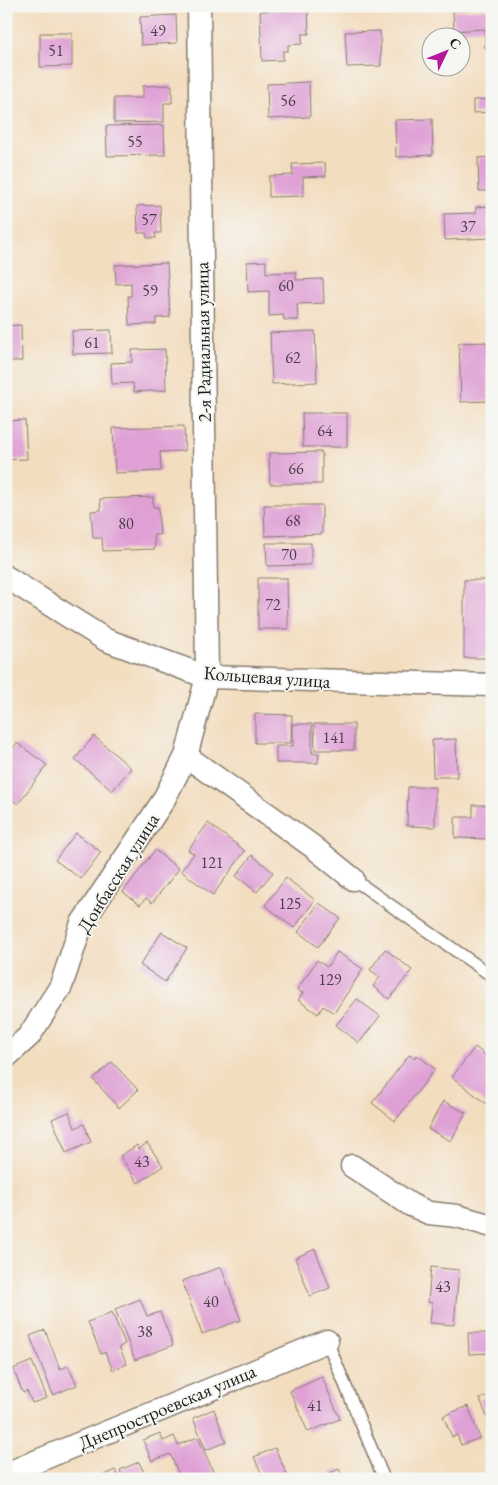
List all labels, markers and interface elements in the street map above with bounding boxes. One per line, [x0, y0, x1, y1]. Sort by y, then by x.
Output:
house number: 49 [150, 20, 166, 41]
north arrow [420, 28, 470, 78]
text: С [446, 33, 466, 53]
house number: 51 [48, 40, 64, 61]
house number: 56 [280, 90, 296, 111]
house number: 55 [127, 131, 143, 152]
house number: 57 [141, 209, 157, 230]
house number: 37 [460, 216, 476, 237]
street label: 2-я Радиальная улица [189, 261, 217, 423]
house number: 60 [278, 275, 294, 296]
house number: 59 [142, 280, 158, 301]
house number: 61 [84, 332, 100, 353]
house number: 62 [285, 347, 301, 368]
house number: 64 [317, 420, 333, 441]
house number: 66 [288, 458, 304, 479]
house number: 68 [285, 510, 301, 531]
house number: 80 [118, 513, 134, 534]
house number: 70 [281, 544, 297, 565]
house number: 72 [265, 594, 281, 615]
street label: Кольцевая улица [203, 660, 332, 694]
house number: 141 [322, 727, 346, 748]
street label: Донбасская улица [71, 808, 165, 938]
house number: 121 [200, 852, 224, 873]
house number: 125 [278, 893, 302, 914]
house number: 129 [318, 969, 342, 990]
house number: 43 [134, 1151, 150, 1172]
house number: 43 [435, 1276, 451, 1297]
house number: 40 [203, 1291, 219, 1312]
house number: 38 [137, 1321, 153, 1342]
street label: Днепростроевская улица [75, 1358, 260, 1456]
house number: 41 [307, 1395, 323, 1416]

